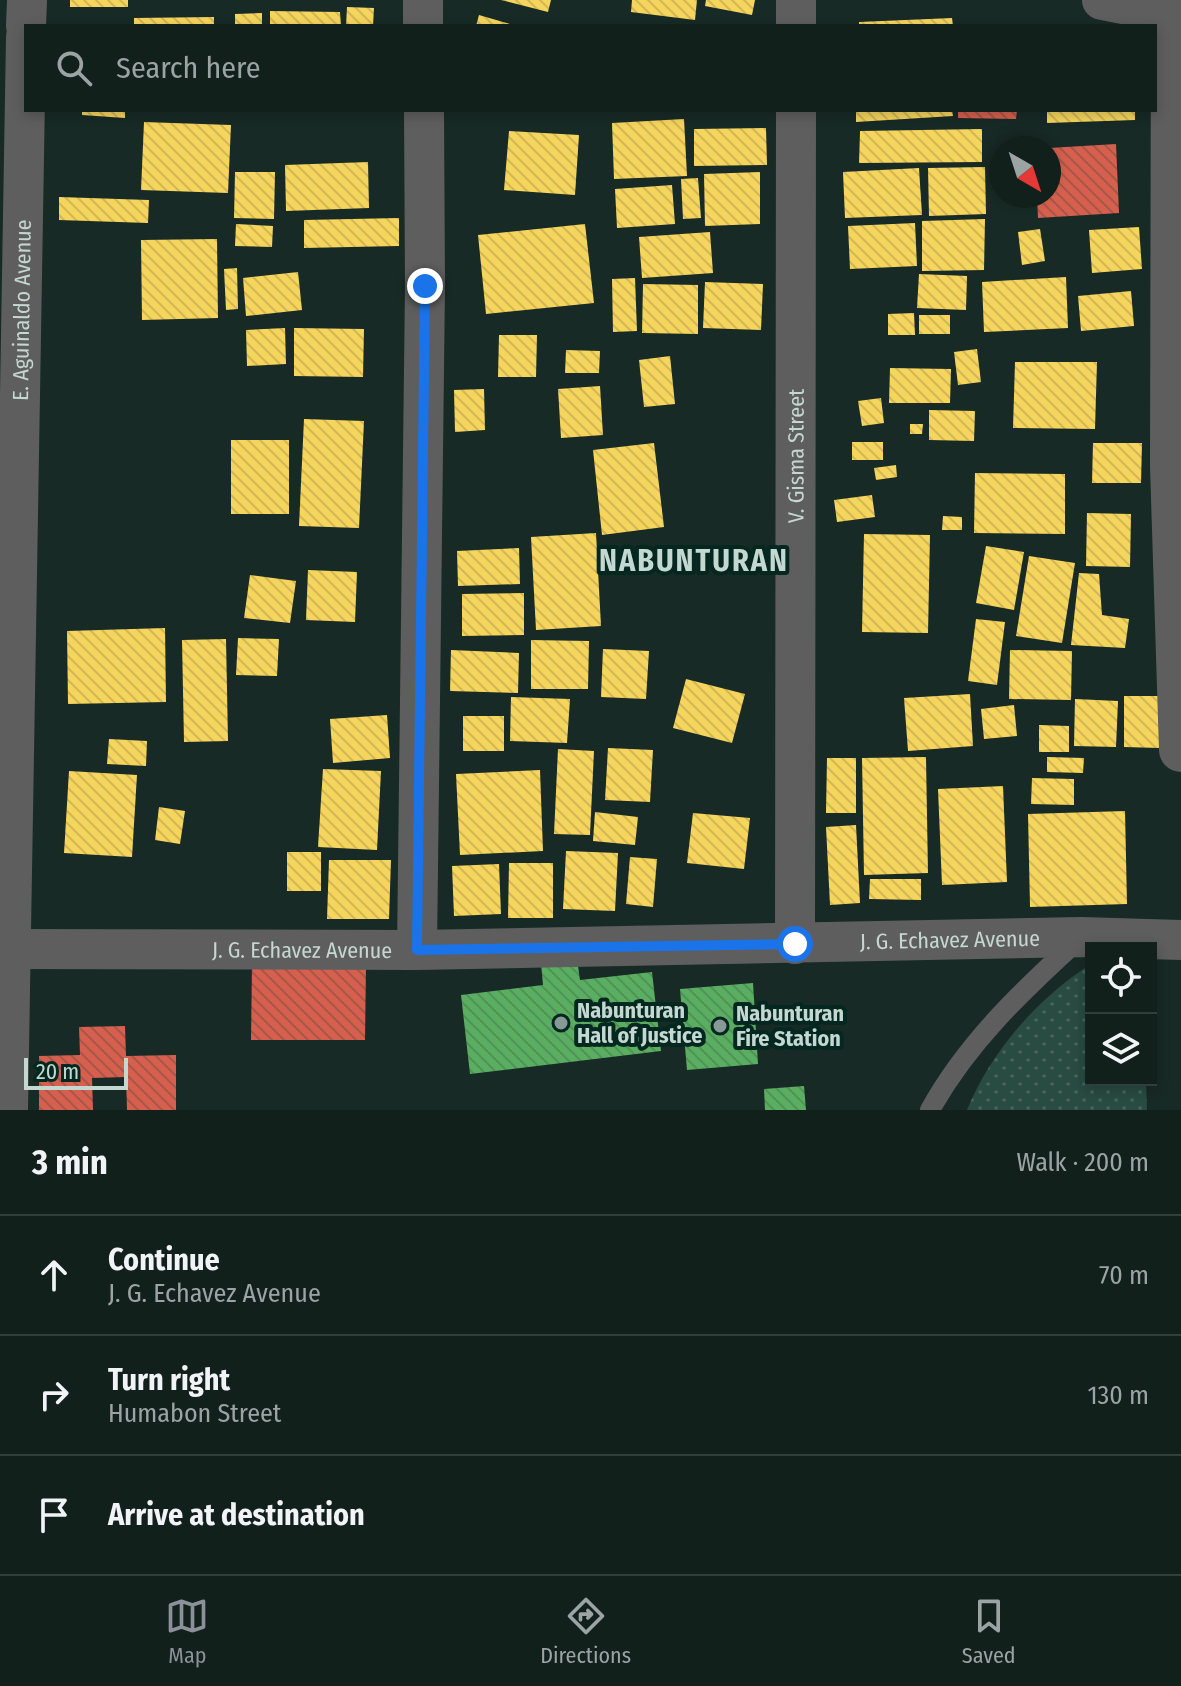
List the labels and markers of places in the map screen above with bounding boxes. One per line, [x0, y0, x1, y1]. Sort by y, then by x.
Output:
place label: Nabunturan Hall of Justice [577, 997, 702, 1049]
place label: Nabunturan Fire Station [736, 1000, 844, 1052]
marker: Nabunturan Hall of Justice [552, 1014, 570, 1032]
marker: Nabunturan Fire Station [711, 1017, 729, 1035]

